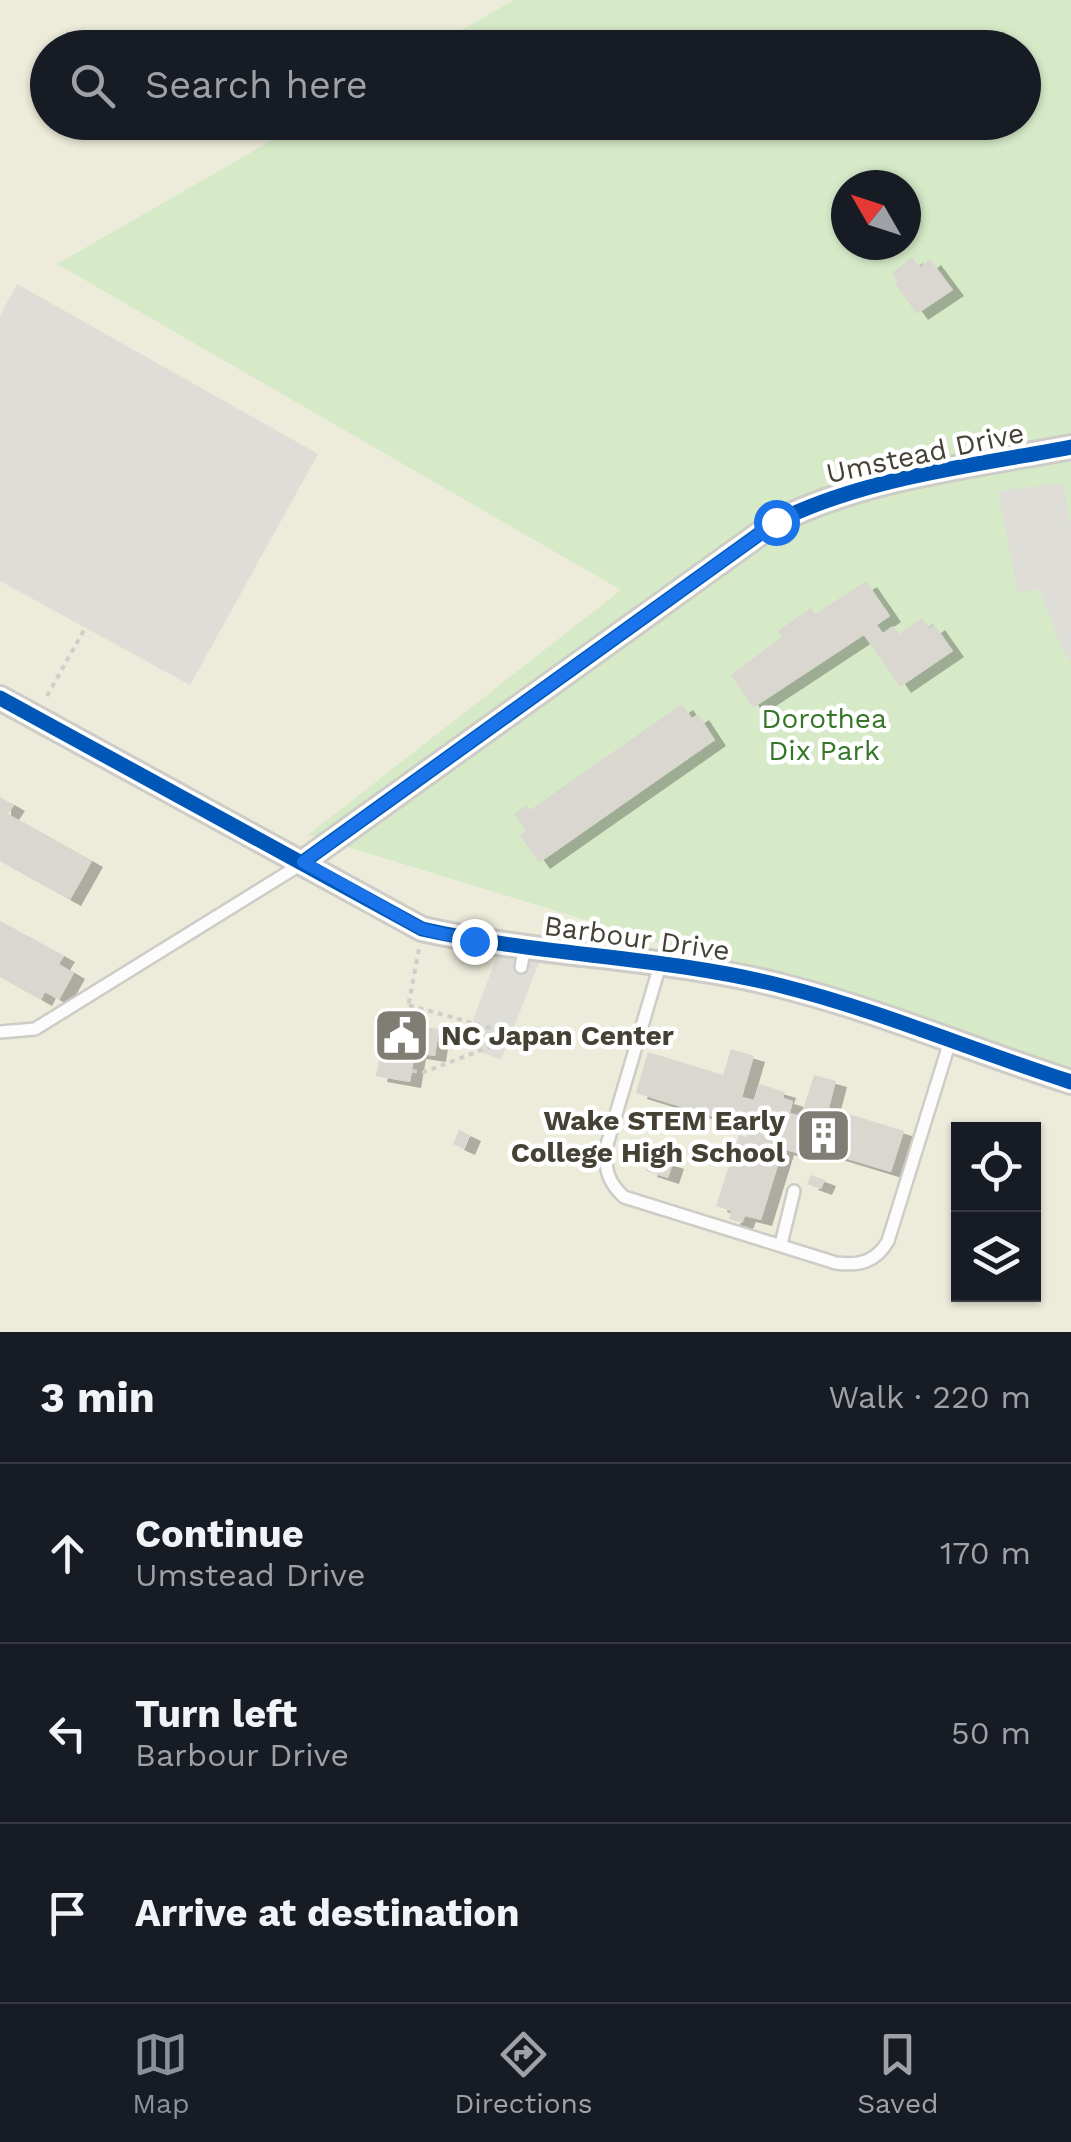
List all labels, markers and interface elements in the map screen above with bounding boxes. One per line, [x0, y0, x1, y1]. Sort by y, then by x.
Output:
search box [30, 30, 1041, 140]
icon: search [65, 58, 120, 113]
text: Search here [145, 63, 368, 107]
north arrow [831, 170, 921, 260]
street label: Umstead Drive [823, 416, 1027, 490]
route start [754, 500, 800, 546]
park label: Dorothea Dix Park [761, 702, 887, 767]
street label: Barbour Drive [542, 909, 732, 967]
route end [452, 919, 498, 965]
public building icon: NC Japan Center [372, 1005, 432, 1065]
place label: NC Japan Center [441, 1019, 674, 1052]
place label: Wake STEM Early College High School [511, 1104, 786, 1169]
building icon: Wake STEM Early College High School [794, 1106, 854, 1166]
map controls [951, 1122, 1041, 1302]
button: locate [951, 1122, 1041, 1212]
button: layers [951, 1212, 1041, 1302]
text: 3 min [40, 1373, 155, 1422]
text: Walk · 220 m [829, 1378, 1031, 1416]
text: Continue [135, 1512, 304, 1556]
icon: ahead [40, 1526, 95, 1581]
text: 170 m [940, 1534, 1031, 1572]
text: Umstead Drive [135, 1556, 365, 1594]
text: Turn left [135, 1692, 297, 1736]
icon: left [40, 1706, 95, 1761]
text: 50 m [951, 1714, 1031, 1752]
text: Barbour Drive [135, 1736, 349, 1774]
icon: arrive [40, 1886, 95, 1941]
text: Arrive at destination [135, 1891, 520, 1935]
tab: Map [132, 2027, 190, 2120]
tab: Directions [454, 2027, 593, 2120]
tab: Saved [857, 2027, 939, 2120]

